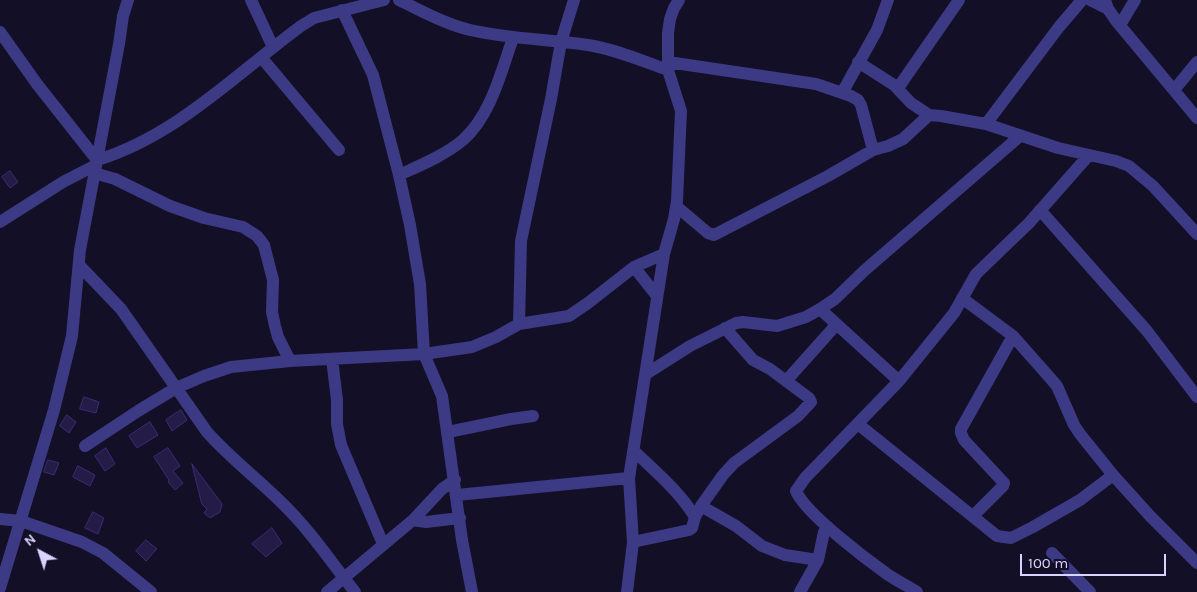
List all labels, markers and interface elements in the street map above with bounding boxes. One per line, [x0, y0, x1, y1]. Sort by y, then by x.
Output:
north arrow [15, 527, 65, 577]
text: N [21, 530, 39, 550]
scale bar [1022, 544, 1168, 576]
text: 100 m [1028, 554, 1068, 572]

